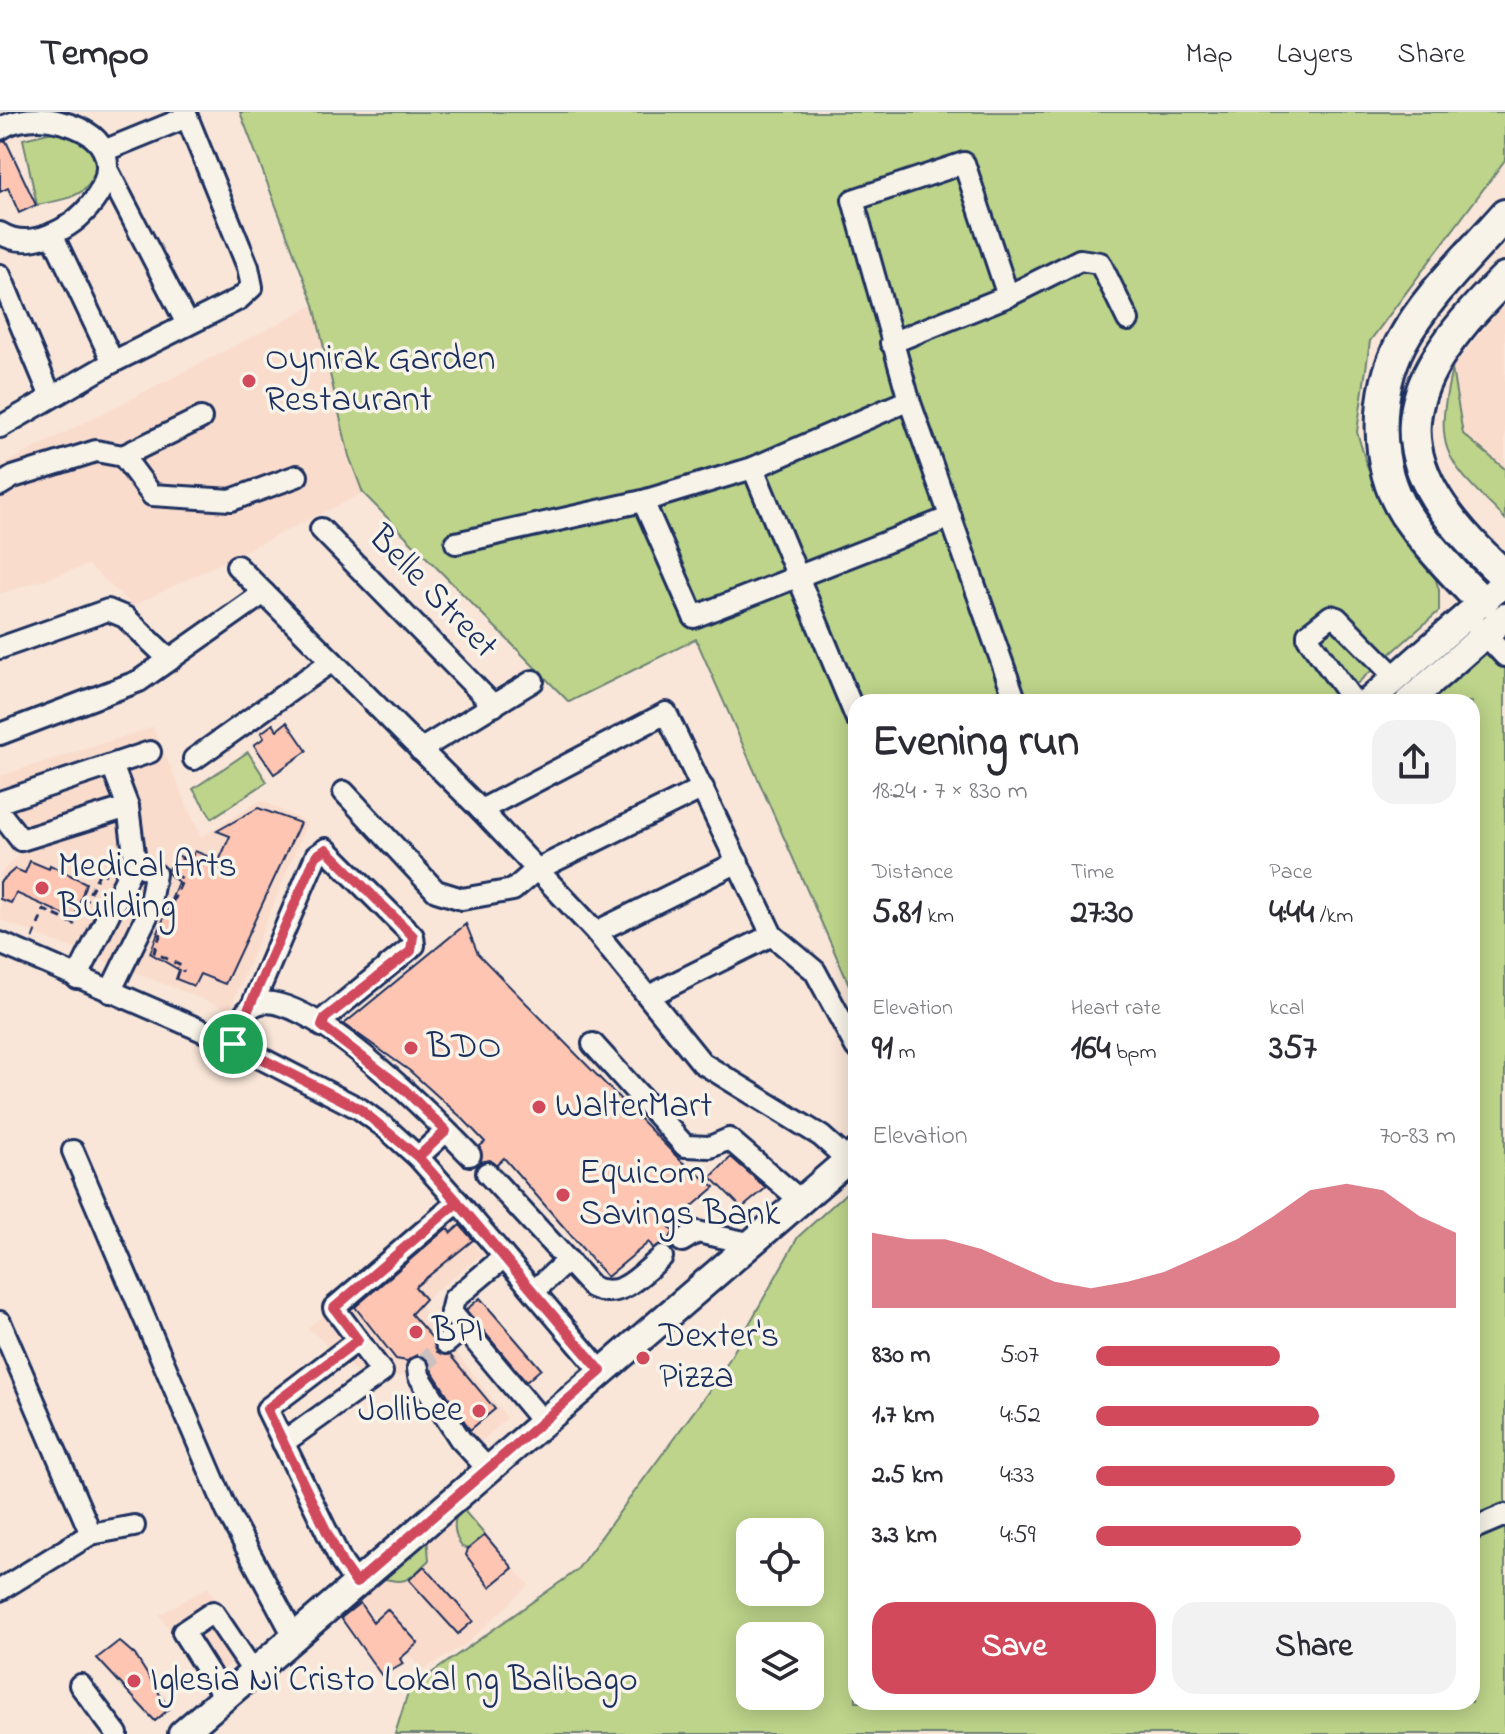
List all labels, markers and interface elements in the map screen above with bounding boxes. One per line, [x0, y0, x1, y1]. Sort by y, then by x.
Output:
text: Tempo [40, 27, 149, 83]
text: Map [1185, 35, 1233, 76]
text: Layers [1277, 35, 1353, 76]
text: Share [1397, 35, 1465, 76]
place label: Oynirak Garden Restaurant [265, 334, 496, 428]
marker: Oynirak Garden Restaurant [240, 372, 258, 390]
street label: Belle Street [354, 513, 510, 672]
text: Evening run [872, 711, 1079, 775]
button: share [1372, 720, 1456, 804]
text: 18:24 · 7 × 830 m [872, 773, 1028, 811]
place label: Medical Arts Building [57, 841, 237, 935]
text: Distance [872, 857, 953, 889]
text: Time [1071, 857, 1114, 889]
text: Pace [1269, 857, 1312, 889]
marker: Medical Arts Building [33, 879, 51, 897]
text: 5.81 [872, 889, 922, 939]
text: 27:30 [1071, 889, 1133, 939]
text: 4:44 [1269, 889, 1314, 939]
text: km [922, 901, 954, 933]
text: /km [1314, 901, 1353, 933]
text: Elevation [872, 993, 953, 1025]
text: Heart rate [1071, 993, 1161, 1025]
text: kcal [1269, 993, 1304, 1025]
pin [199, 1010, 267, 1078]
icon: arrive [211, 1022, 255, 1066]
place label: BDO [426, 1022, 501, 1075]
text: 91 [872, 1025, 893, 1075]
text: 164 [1071, 1025, 1110, 1075]
text: 357 [1269, 1025, 1317, 1075]
text: m [893, 1037, 916, 1069]
text: bpm [1110, 1037, 1157, 1069]
marker: BDO [402, 1039, 420, 1057]
place label: WalterMart [555, 1081, 712, 1134]
marker: WalterMart [530, 1098, 548, 1116]
text: Elevation [872, 1118, 968, 1156]
text: 70–83 m [1379, 1118, 1456, 1156]
place label: Equicom Savings Bank [579, 1148, 781, 1242]
marker: Equicom Savings Bank [554, 1186, 572, 1204]
place label: BPI [431, 1306, 483, 1359]
place label: Dexter's Pizza [658, 1311, 779, 1405]
marker: BPI [407, 1323, 425, 1341]
text: 830 m [872, 1337, 930, 1375]
text: 5:07 [1000, 1337, 1039, 1375]
marker: Dexter's Pizza [634, 1349, 652, 1367]
place label: Jollibee [358, 1385, 464, 1438]
text: 1.7 km [872, 1397, 934, 1435]
text: 4:52 [1000, 1397, 1041, 1435]
marker: Jollibee [470, 1402, 488, 1420]
text: 2.5 km [872, 1457, 943, 1495]
text: 4:33 [1000, 1457, 1034, 1495]
text: 3.3 km [872, 1517, 937, 1555]
text: 4:59 [1000, 1517, 1036, 1555]
map controls [736, 1518, 824, 1710]
button: locate [736, 1518, 824, 1606]
button: Save [872, 1602, 1156, 1694]
button: Share [1172, 1602, 1456, 1694]
button: layers [736, 1622, 824, 1710]
place label: Iglesia Ni Cristo Lokal ng Balibago [150, 1655, 638, 1708]
marker: Iglesia Ni Cristo Lokal ng Balibago [125, 1672, 143, 1690]

